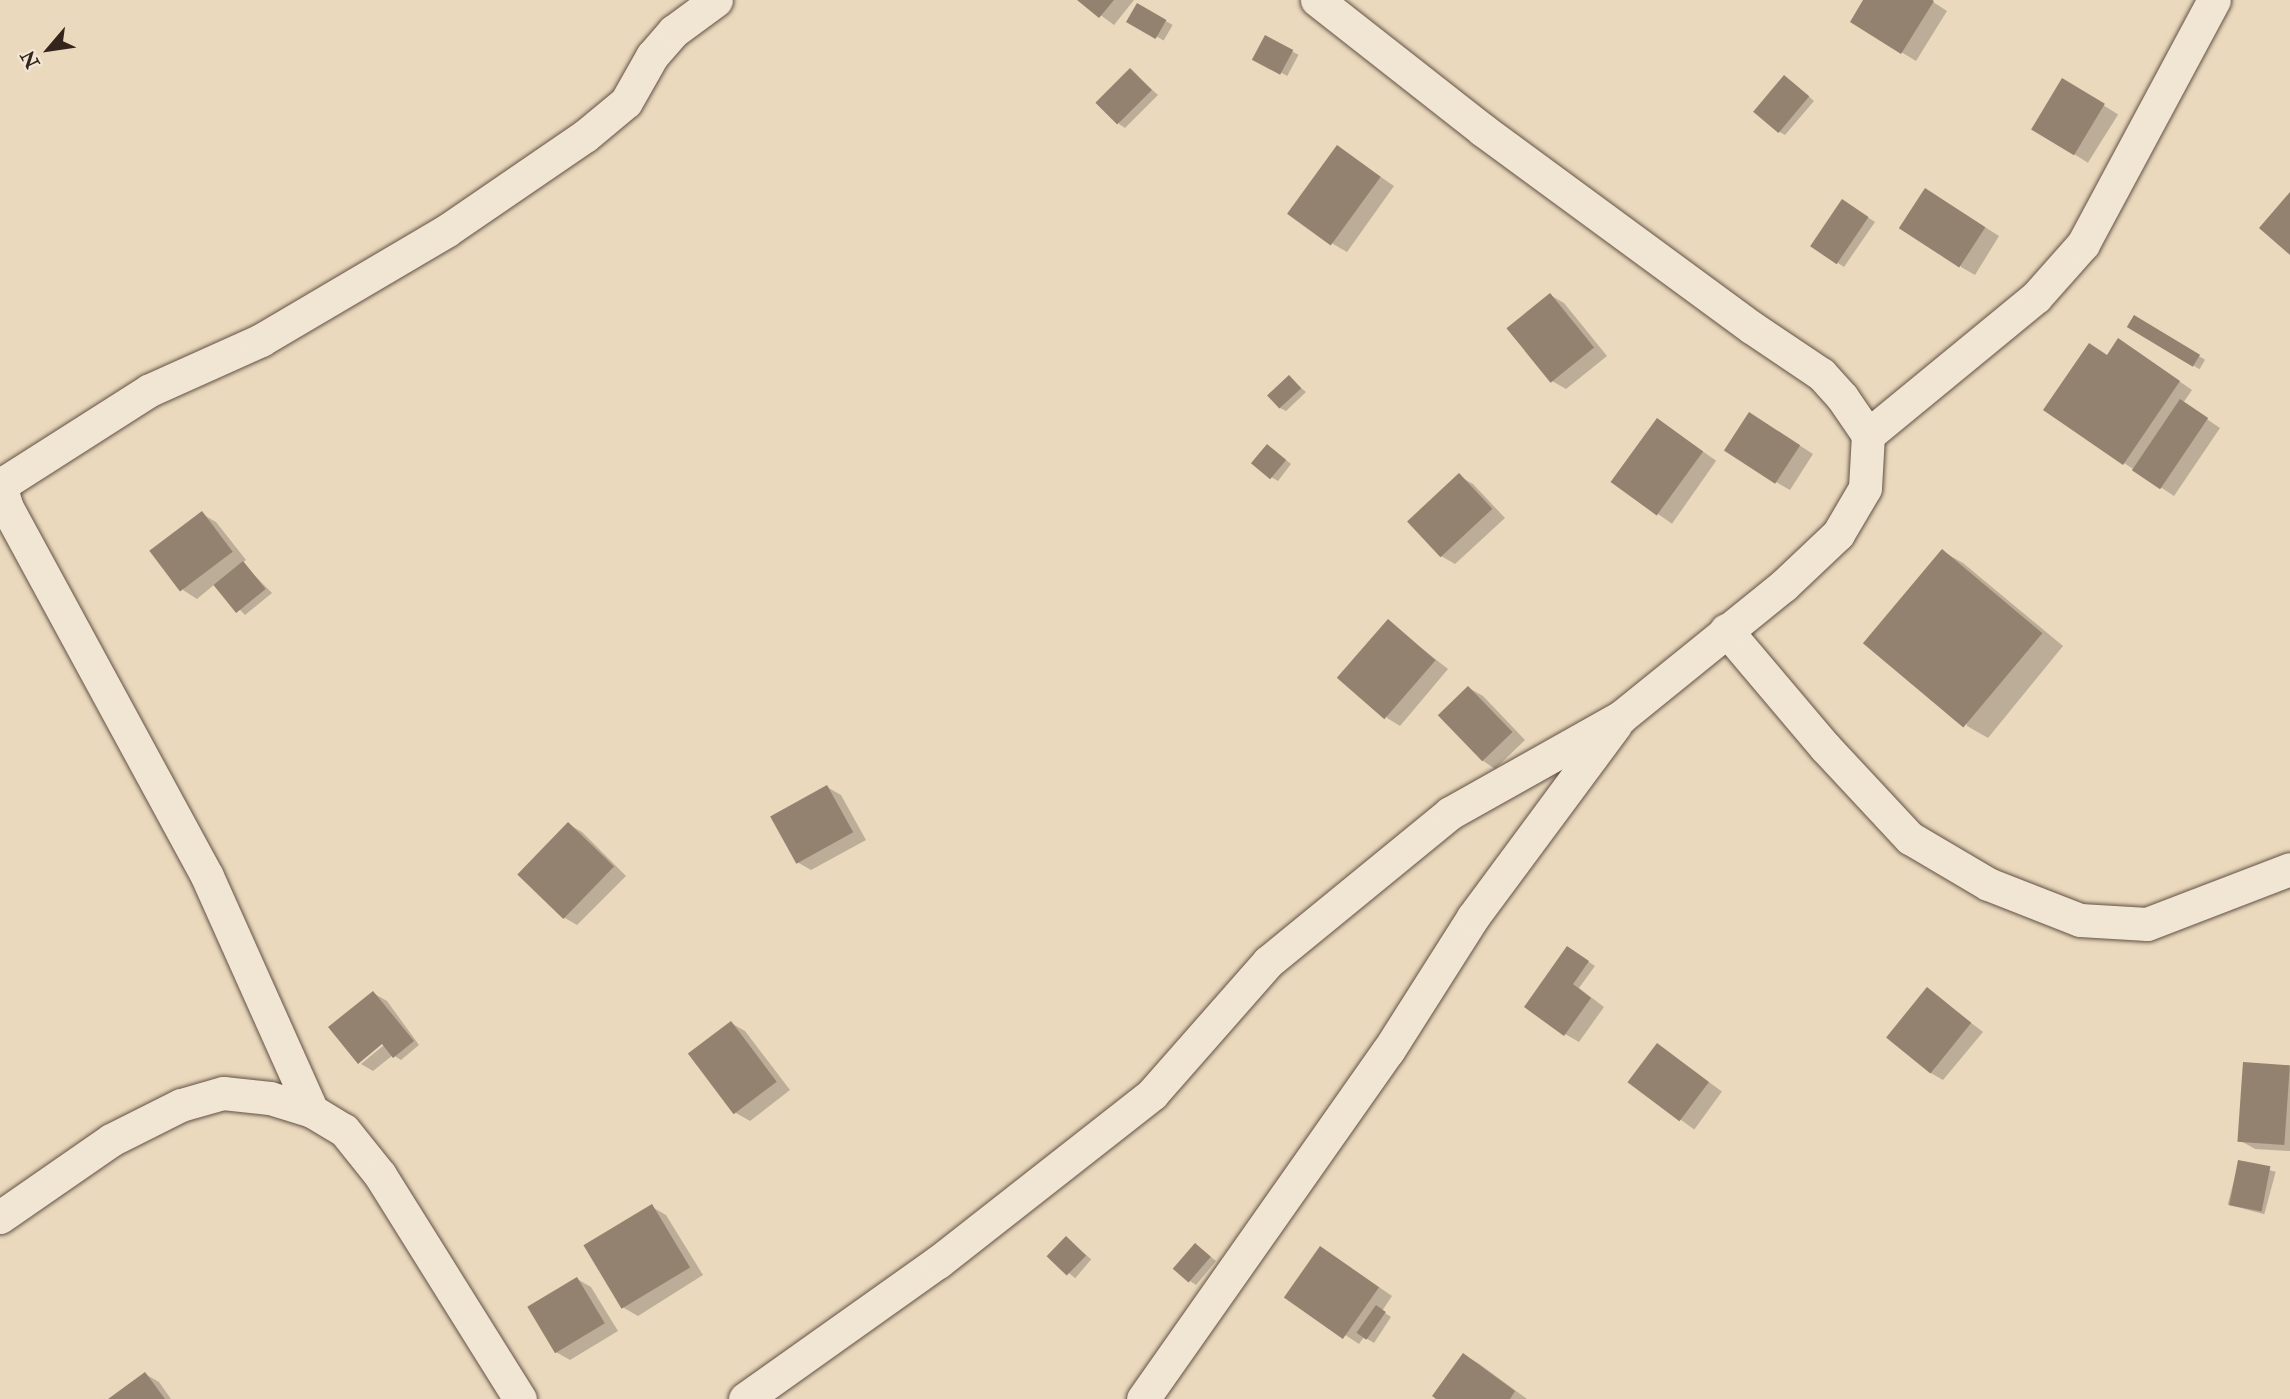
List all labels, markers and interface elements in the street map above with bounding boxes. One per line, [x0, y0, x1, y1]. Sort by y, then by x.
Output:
north arrow [14, 14, 84, 84]
text: N [16, 46, 45, 72]

